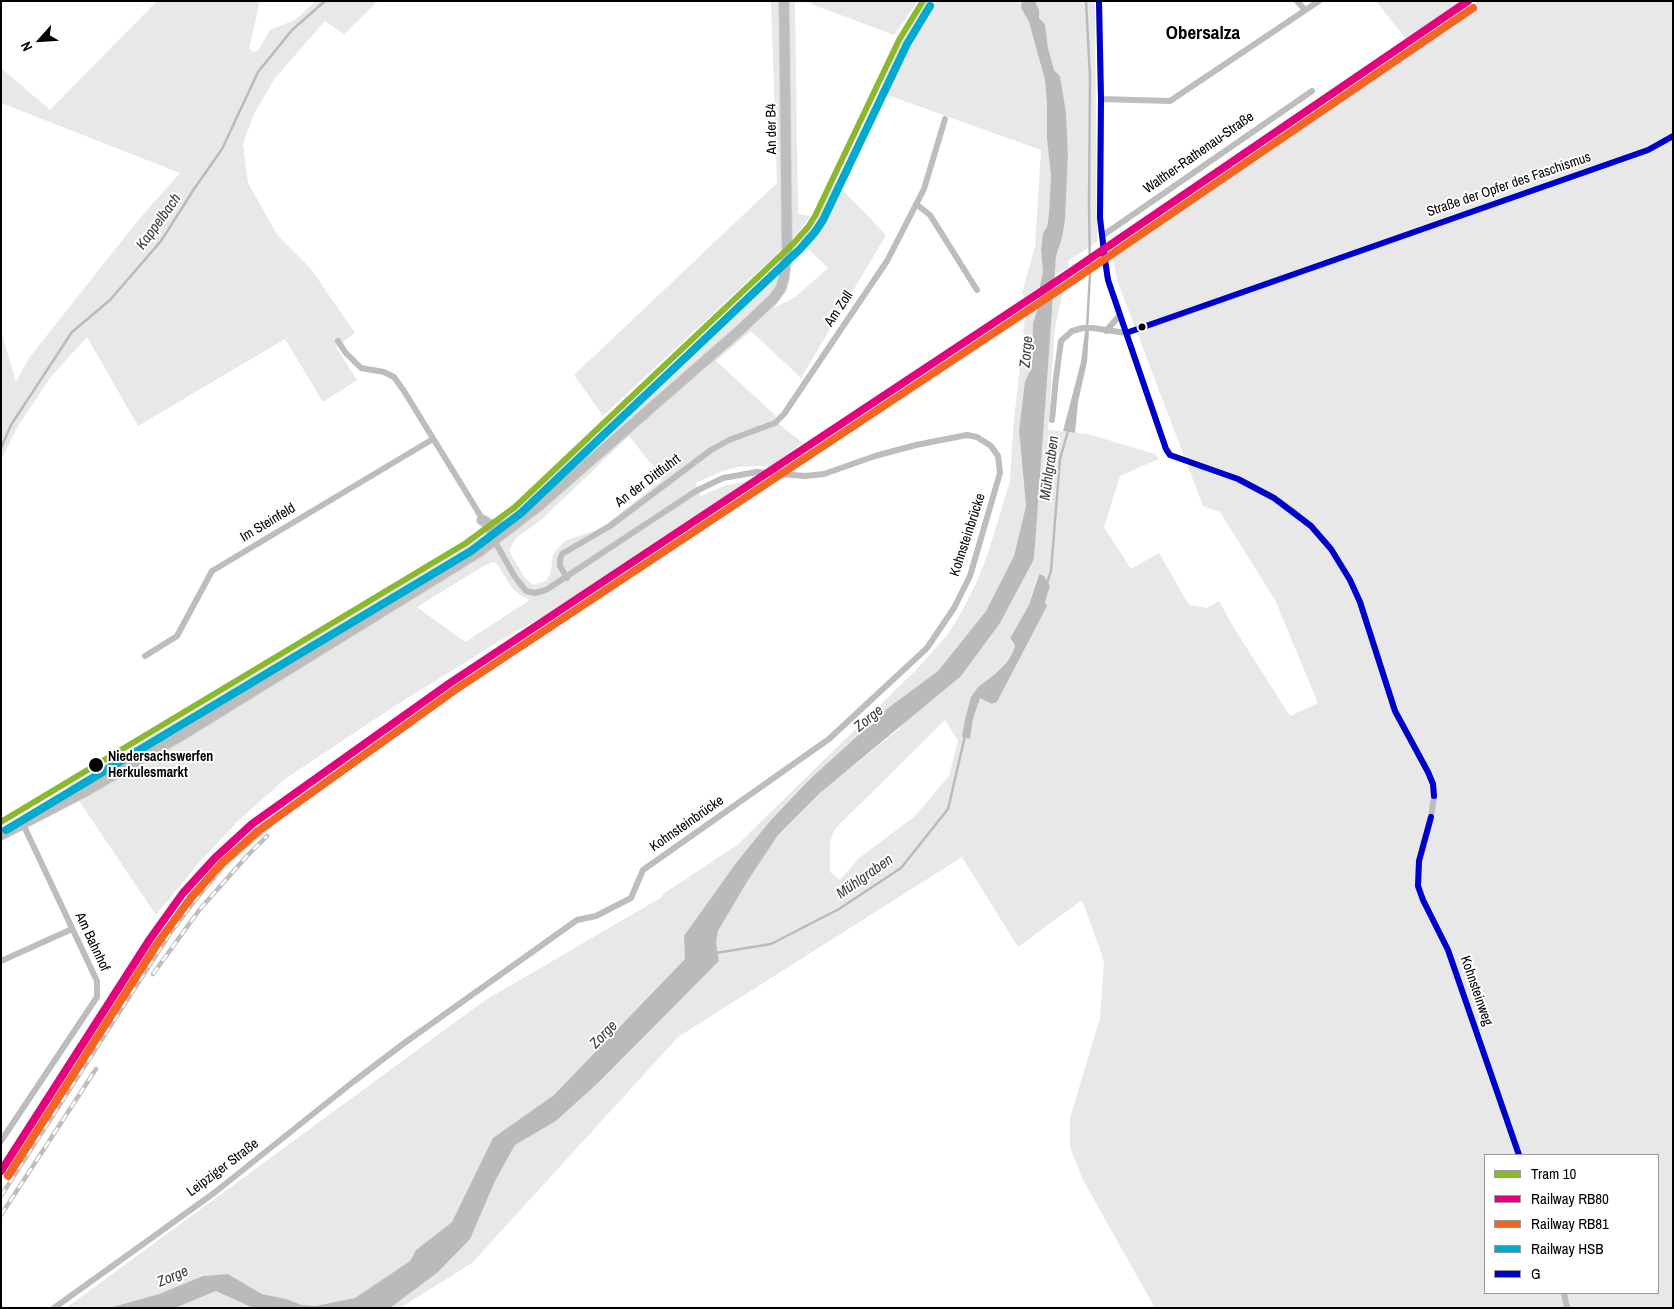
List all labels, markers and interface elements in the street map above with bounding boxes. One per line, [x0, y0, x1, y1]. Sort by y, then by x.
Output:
north arrow [15, 15, 65, 65]
district label: Obersalza [1166, 23, 1240, 45]
text: N [17, 39, 36, 54]
street label: An der B4 [763, 103, 781, 155]
street label: Walther-Rathenau-Straße [1141, 109, 1257, 197]
street label: Straße der Opfer des Faschismus [1425, 149, 1593, 221]
water label: Kappelbach [133, 190, 185, 254]
street label: Am Zoll [821, 288, 857, 330]
unlabelled marker [1137, 322, 1147, 332]
water label: Zorge [1017, 335, 1037, 369]
water label: Mühlgraben [1037, 435, 1063, 501]
street label: An der Dittfuhrt [612, 451, 684, 511]
street label: Kohnsteinbrücke [947, 491, 989, 579]
street label: Im Steinfeld [237, 500, 299, 546]
water label: Zorge [851, 702, 887, 736]
place label: Niedersachswerfen Herkulesmarkt [108, 749, 213, 782]
marker: Niedersachswerfen Herkulesmarkt [87, 756, 105, 774]
street label: Kohnsteinbrücke [647, 792, 727, 856]
water label: Mühlgraben [833, 851, 897, 903]
street label: Am Bahnhof [71, 910, 113, 974]
street label: Kohnsteinweg [1456, 954, 1496, 1028]
water label: Zorge [586, 1017, 622, 1053]
street label: Leipziger Straße [184, 1136, 262, 1200]
legend [1484, 1154, 1659, 1294]
text: Tram 10 [1531, 1163, 1576, 1184]
text: Railway RB80 [1531, 1188, 1609, 1209]
text: Railway RB81 [1531, 1213, 1609, 1234]
text: Railway HSB [1531, 1238, 1603, 1259]
water label: Zorge [155, 1262, 191, 1292]
text: G [1531, 1263, 1541, 1284]

